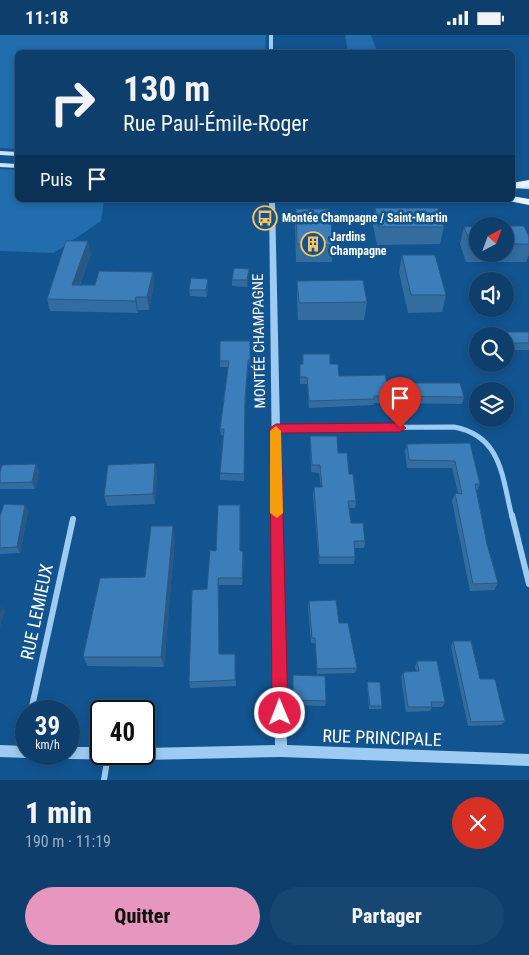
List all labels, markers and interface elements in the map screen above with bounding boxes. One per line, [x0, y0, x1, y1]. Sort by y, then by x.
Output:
text: 11:18 [25, 6, 69, 29]
text: 130 m [123, 69, 210, 110]
icon: right [40, 70, 105, 135]
text: Rue Paul-Émile-Roger [123, 111, 308, 136]
icon: arrive [83, 165, 111, 193]
text: Puis [40, 168, 73, 191]
bus stop icon: Montée Champagne / Saint-Martin [252, 205, 278, 231]
place label: Montée Champagne / Saint-Martin [282, 211, 448, 225]
north arrow [469, 217, 514, 263]
map controls [469, 217, 514, 427]
place label: Jardins Champagne [330, 230, 387, 258]
building icon: Jardins Champagne [300, 231, 326, 257]
button: sound [469, 272, 514, 317]
street label: MONTÉE CHAMPAGNE [249, 273, 269, 409]
button: search [469, 327, 514, 372]
pin [379, 377, 421, 428]
button: layers [469, 382, 514, 427]
icon: arrive [386, 384, 414, 412]
street label: RUE LEMIEUX [16, 562, 57, 662]
position arrow [253, 686, 305, 738]
speed limit sign: 40 [90, 700, 155, 765]
text: 39 [35, 712, 60, 741]
street label: RUE PRINCIPALE [322, 725, 442, 750]
text: km/h [35, 738, 60, 752]
text: 1 min [25, 795, 92, 830]
button: close [452, 797, 504, 849]
text: 190 m · 11:19 [25, 832, 111, 851]
button: Quitter [25, 887, 260, 945]
button: Partager [270, 887, 504, 945]

